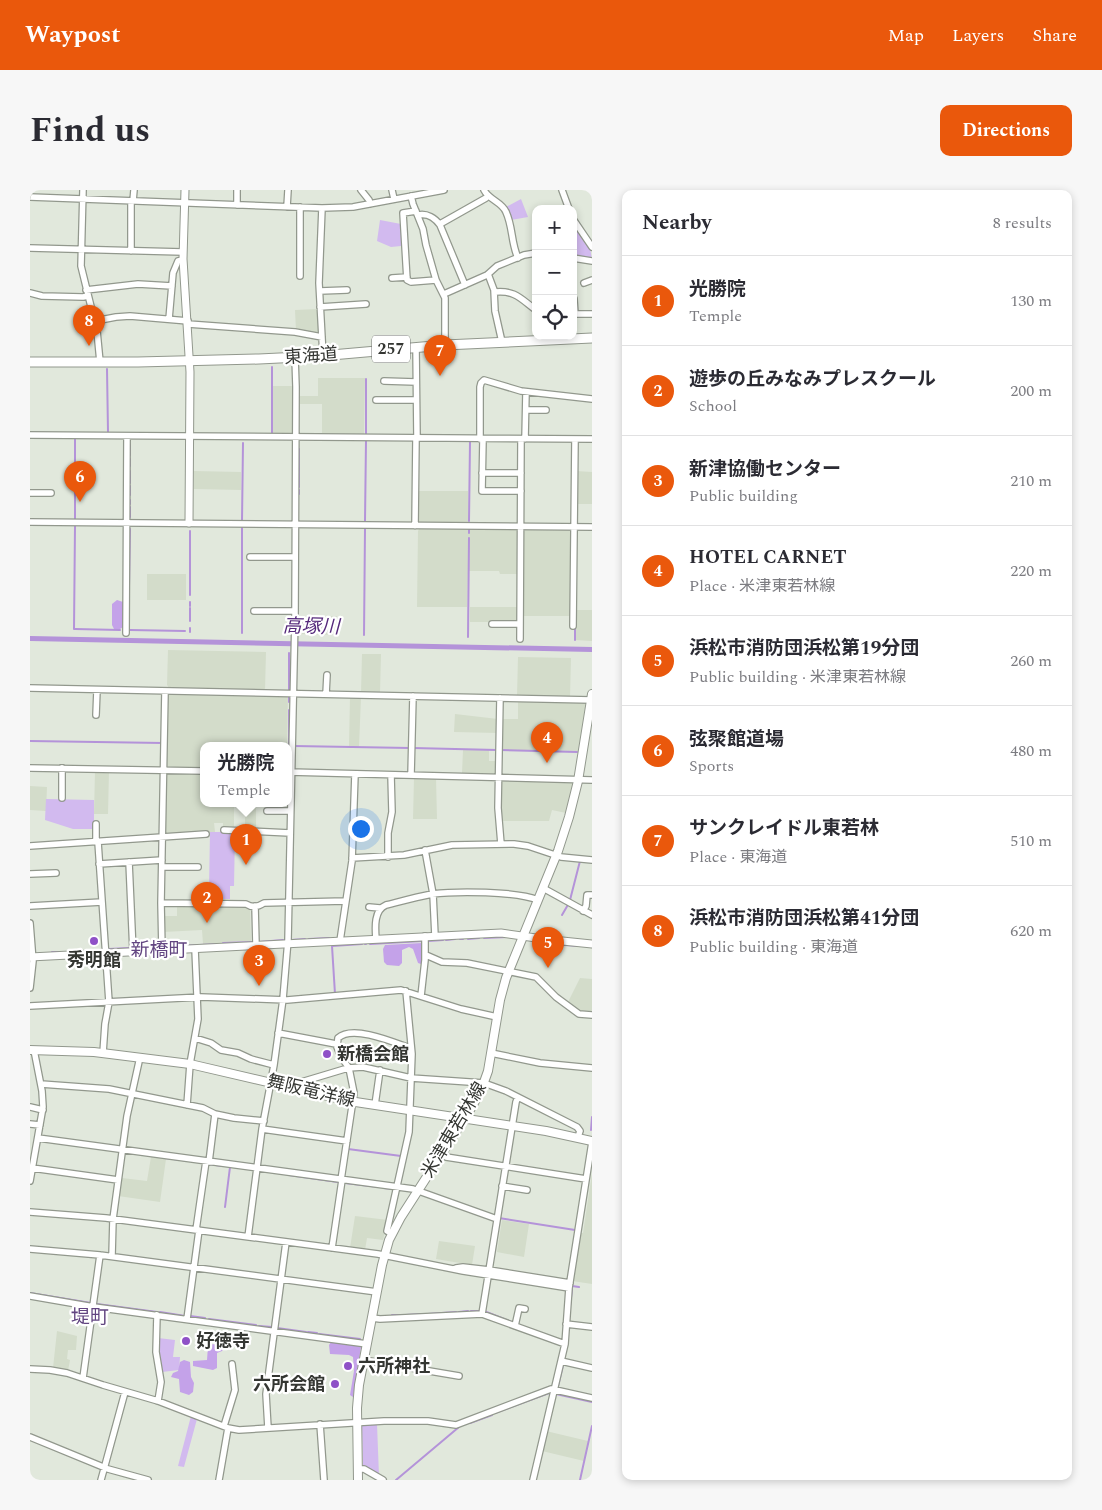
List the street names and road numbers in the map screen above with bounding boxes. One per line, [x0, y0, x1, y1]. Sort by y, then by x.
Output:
road number: 257 [372, 336, 410, 362]
street label: 東海道 [283, 341, 339, 371]
street label: 舞阪竜洋線 [264, 1068, 358, 1114]
street label: 米津東若林線 [415, 1077, 493, 1183]

